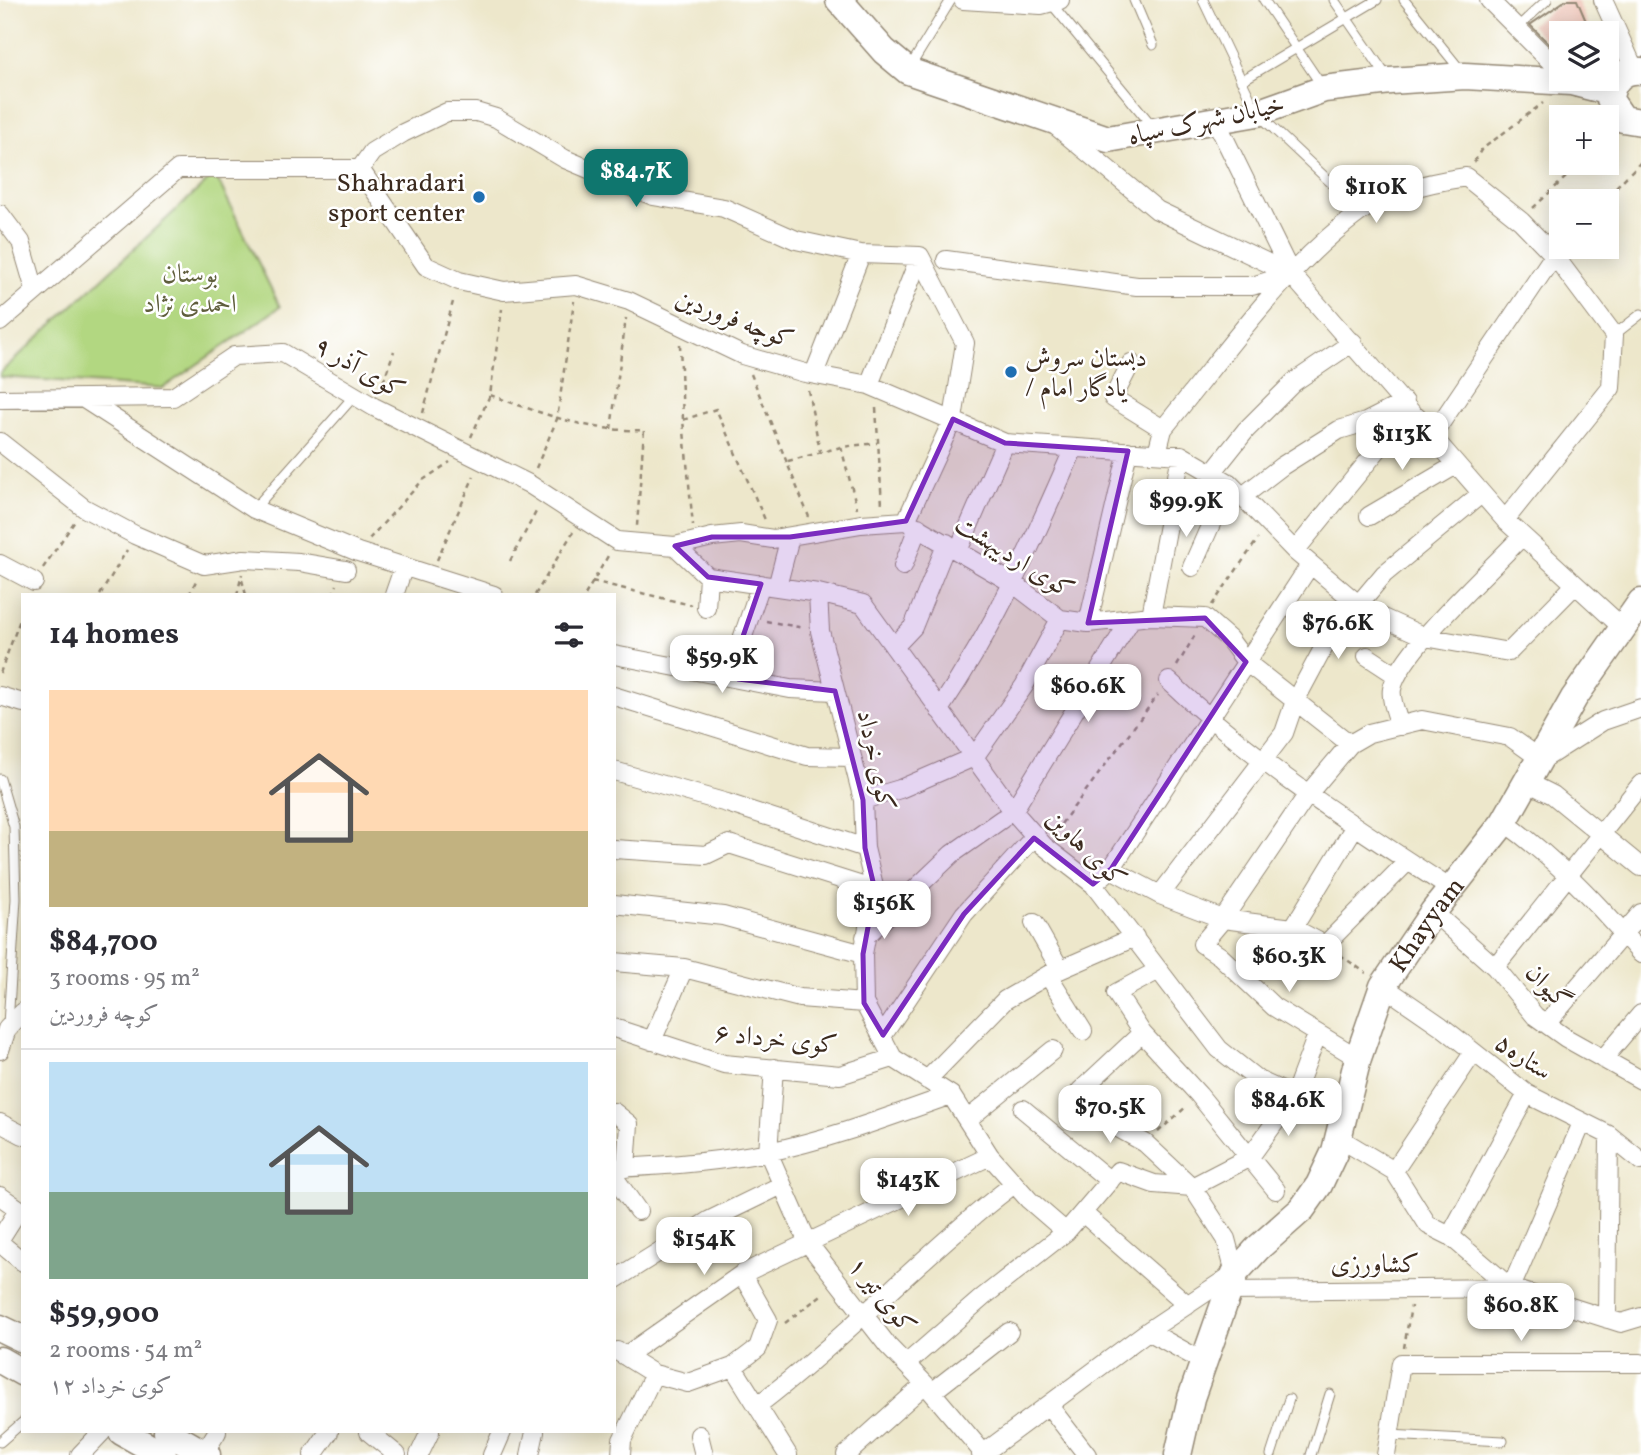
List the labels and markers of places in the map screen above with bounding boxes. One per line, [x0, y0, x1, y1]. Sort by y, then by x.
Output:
pin: $84.7K [579, 150, 693, 209]
place label: Shahradari sport center [328, 166, 465, 232]
pin: $110K [1327, 166, 1425, 225]
marker: Shahradari sport center [471, 189, 487, 205]
place label: دبستان سروش / یادگار امام [1025, 341, 1147, 410]
marker: دبستان سروش / یادگار امام [1003, 364, 1019, 380]
pin: $113K [1353, 412, 1451, 472]
pin: $99.9K [1129, 480, 1243, 539]
pin: $76.6K [1281, 602, 1395, 661]
pin: $59.9K [665, 636, 779, 695]
pin: $60.6K [1031, 664, 1145, 724]
pin: $156K [835, 881, 933, 941]
pin: $60.3K [1232, 934, 1346, 994]
pin: $84.6K [1231, 1078, 1345, 1138]
pin: $70.5K [1053, 1086, 1167, 1145]
pin: $143K [859, 1158, 957, 1218]
pin: $154K [655, 1218, 753, 1277]
pin: $60.8K [1464, 1284, 1578, 1343]

